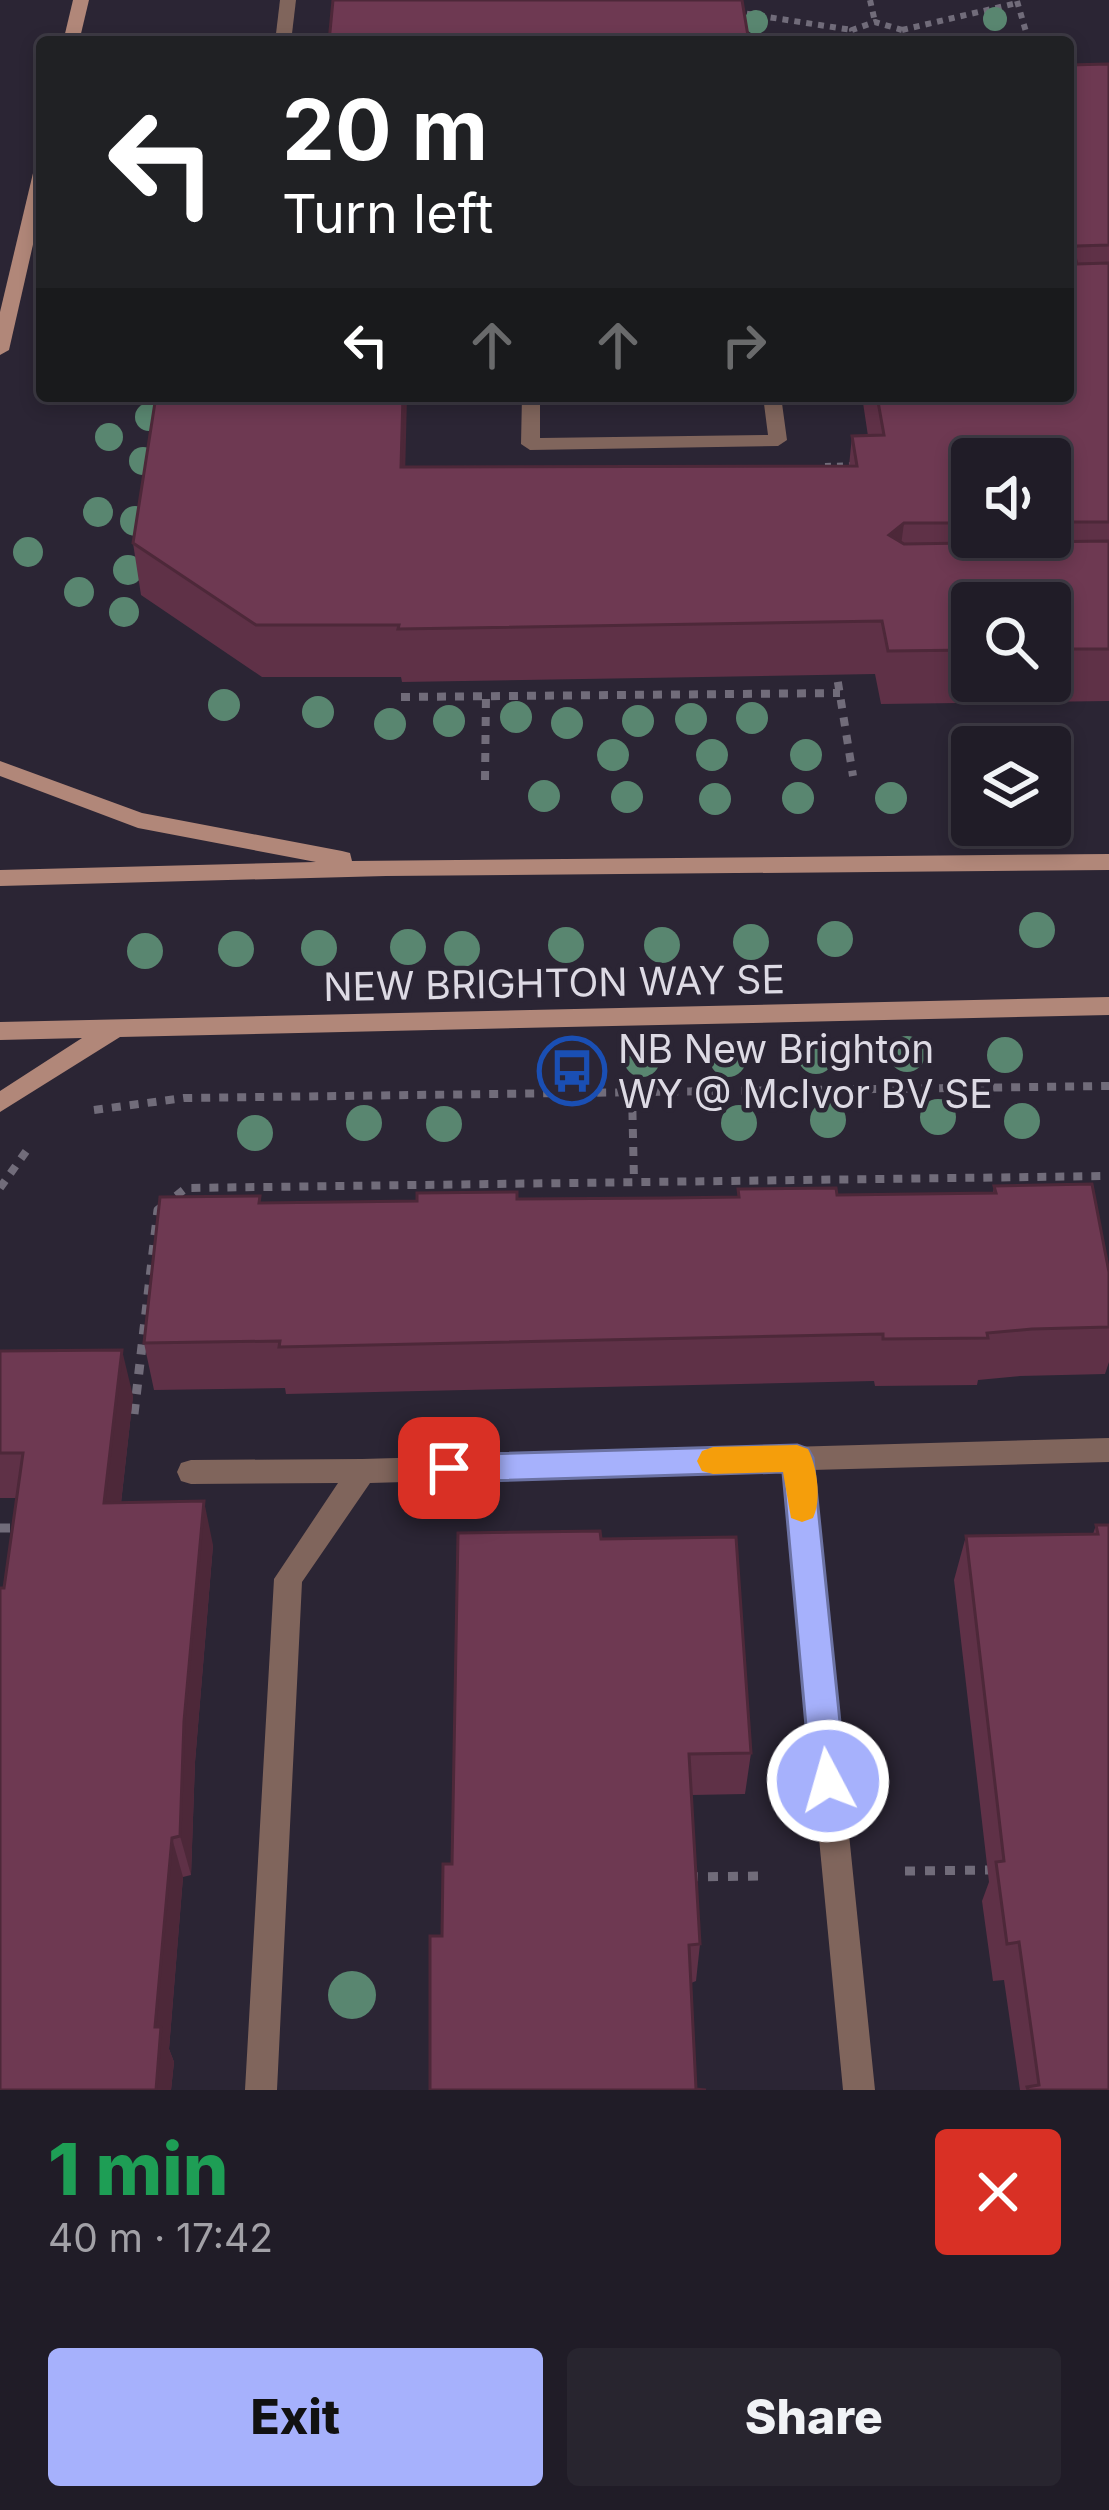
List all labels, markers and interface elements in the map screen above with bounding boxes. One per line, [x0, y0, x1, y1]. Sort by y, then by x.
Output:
text: 20 m [282, 79, 488, 180]
icon: left [84, 84, 240, 240]
text: Turn left [282, 181, 493, 246]
icon: left [333, 312, 399, 378]
icon: ahead [459, 312, 525, 378]
icon: ahead [585, 312, 651, 378]
icon: right [711, 312, 777, 378]
map controls [951, 438, 1071, 846]
button: sound [951, 438, 1071, 558]
button: search [951, 582, 1071, 702]
button: layers [951, 726, 1071, 846]
street label: NEW BRIGHTON WAY SE [323, 955, 785, 1010]
place label: NB New Brighton WY @ McIvor BV SE [618, 1025, 993, 1117]
bus stop icon: NB New Brighton WY @ McIvor BV SE [537, 1036, 607, 1106]
pin [398, 1417, 500, 1519]
icon: arrive [416, 1435, 482, 1501]
position arrow [765, 1718, 891, 1844]
text: 1 min [48, 2125, 228, 2212]
button: close [935, 2129, 1061, 2255]
text: 40 m · 17:42 [48, 2214, 273, 2261]
button: Exit [48, 2348, 543, 2486]
button: Share [567, 2348, 1061, 2486]

